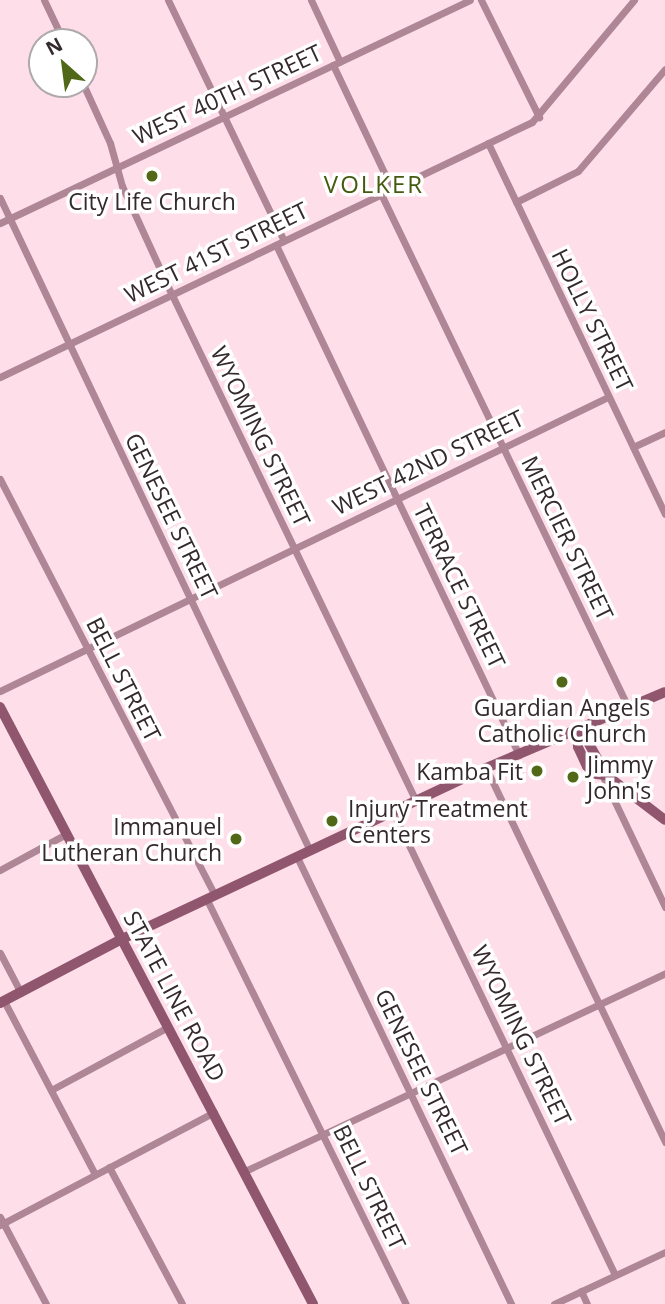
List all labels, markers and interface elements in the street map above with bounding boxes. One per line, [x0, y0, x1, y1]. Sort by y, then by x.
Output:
north arrow [28, 28, 98, 98]
text: N [41, 31, 67, 61]
street label: WEST 40TH STREET [128, 38, 326, 150]
marker: City Life Church [144, 168, 160, 184]
district label: VOLKER [325, 170, 423, 198]
place label: City Life Church [68, 187, 236, 215]
street label: WEST 41ST STREET [120, 196, 312, 308]
street label: HOLLY STREET [547, 244, 639, 396]
street label: WYOMING STREET [205, 342, 317, 530]
street label: WEST 42ND STREET [328, 404, 528, 520]
street label: GENESEE STREET [120, 428, 224, 604]
street label: MERCIER STREET [516, 451, 620, 625]
street label: TERRACE STREET [408, 499, 512, 673]
street label: BELL STREET [81, 612, 167, 746]
marker: Guardian Angels Catholic Church [554, 674, 570, 690]
place label: Guardian Angels Catholic Church [474, 693, 650, 747]
place label: Jimmy John's [587, 750, 653, 804]
place label: Kamba Fit [416, 757, 523, 785]
marker: Kamba Fit [529, 763, 545, 779]
marker: Jimmy John's [565, 769, 581, 785]
place label: Injury Treatment Centers [348, 794, 528, 848]
marker: Injury Treatment Centers [322, 811, 342, 831]
place label: Immanuel Lutheran Church [41, 812, 222, 866]
marker: Immanuel Lutheran Church [228, 831, 244, 847]
street label: STATE LINE ROAD [118, 906, 232, 1086]
street label: WYOMING STREET [466, 941, 578, 1129]
street label: GENESEE STREET [370, 984, 474, 1160]
street label: BELL STREET [328, 1120, 412, 1254]

